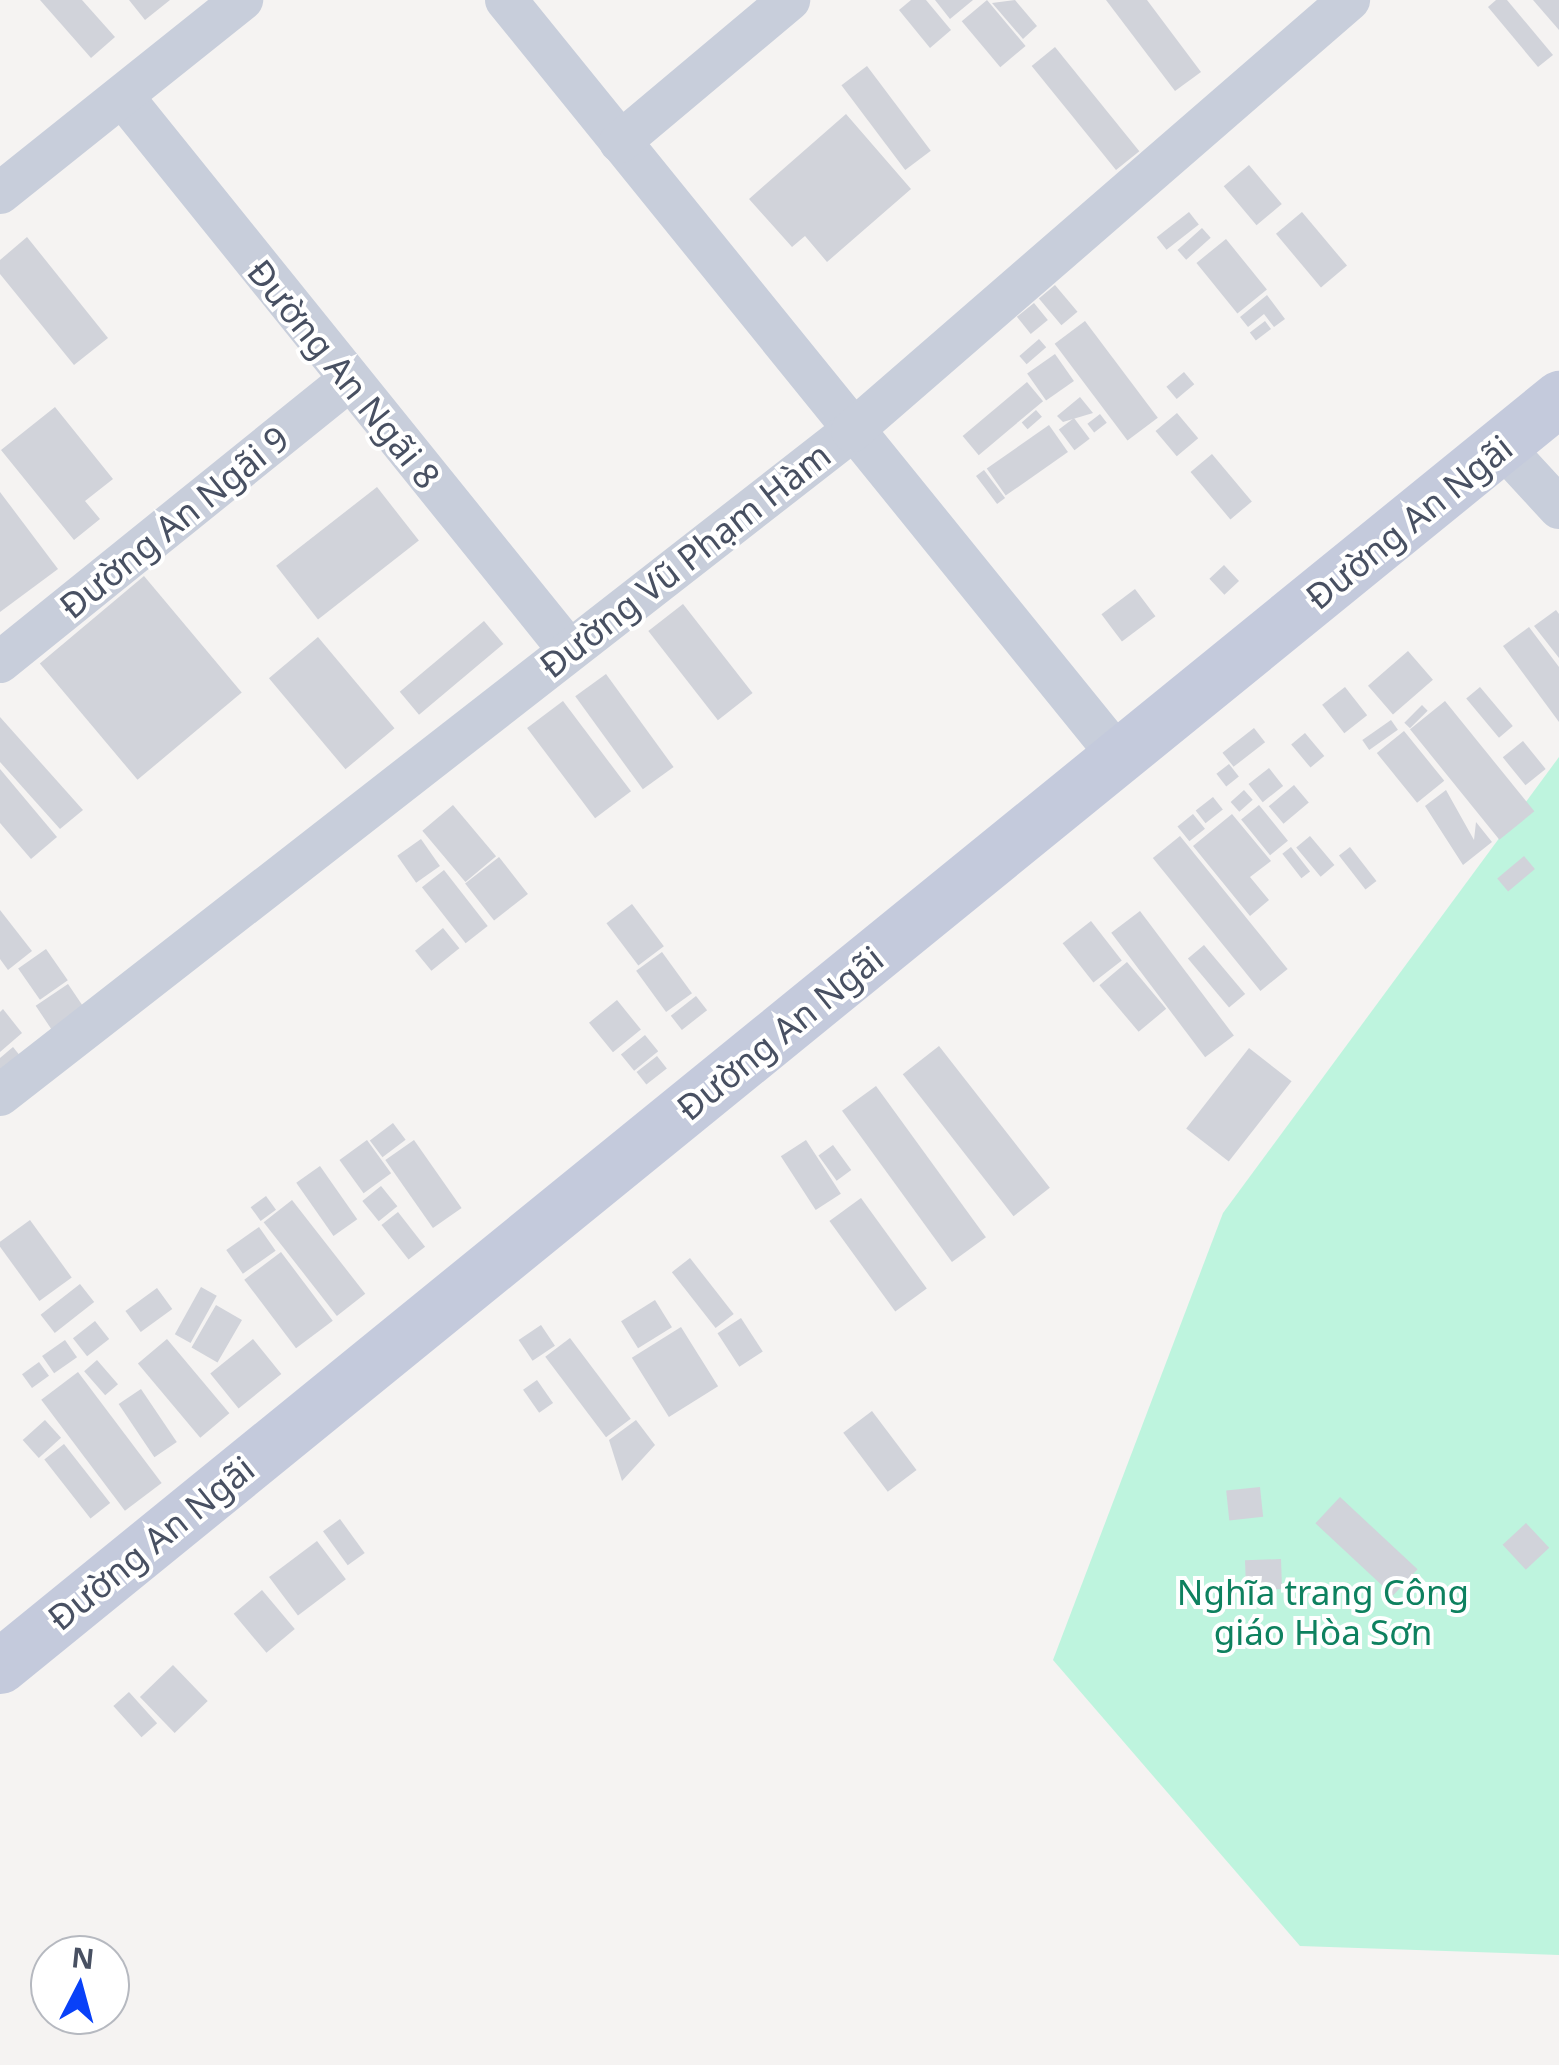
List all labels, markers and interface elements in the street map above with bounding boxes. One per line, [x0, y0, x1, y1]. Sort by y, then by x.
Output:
street label: Đường An Ngãi 8 [239, 251, 449, 497]
street label: Đường An Ngãi 9 [51, 417, 297, 627]
street label: Đường An Ngãi [1298, 426, 1520, 618]
street label: Đường Vũ Phạm Hàm [531, 434, 839, 686]
street label: Đường An Ngãi [669, 937, 891, 1129]
street label: Đường An Ngãi [40, 1447, 262, 1639]
park label: Nghĩa trang Công giáo Hòa Sơn [1177, 1571, 1469, 1653]
north arrow [30, 1935, 130, 2035]
text: N [70, 1937, 96, 1977]

